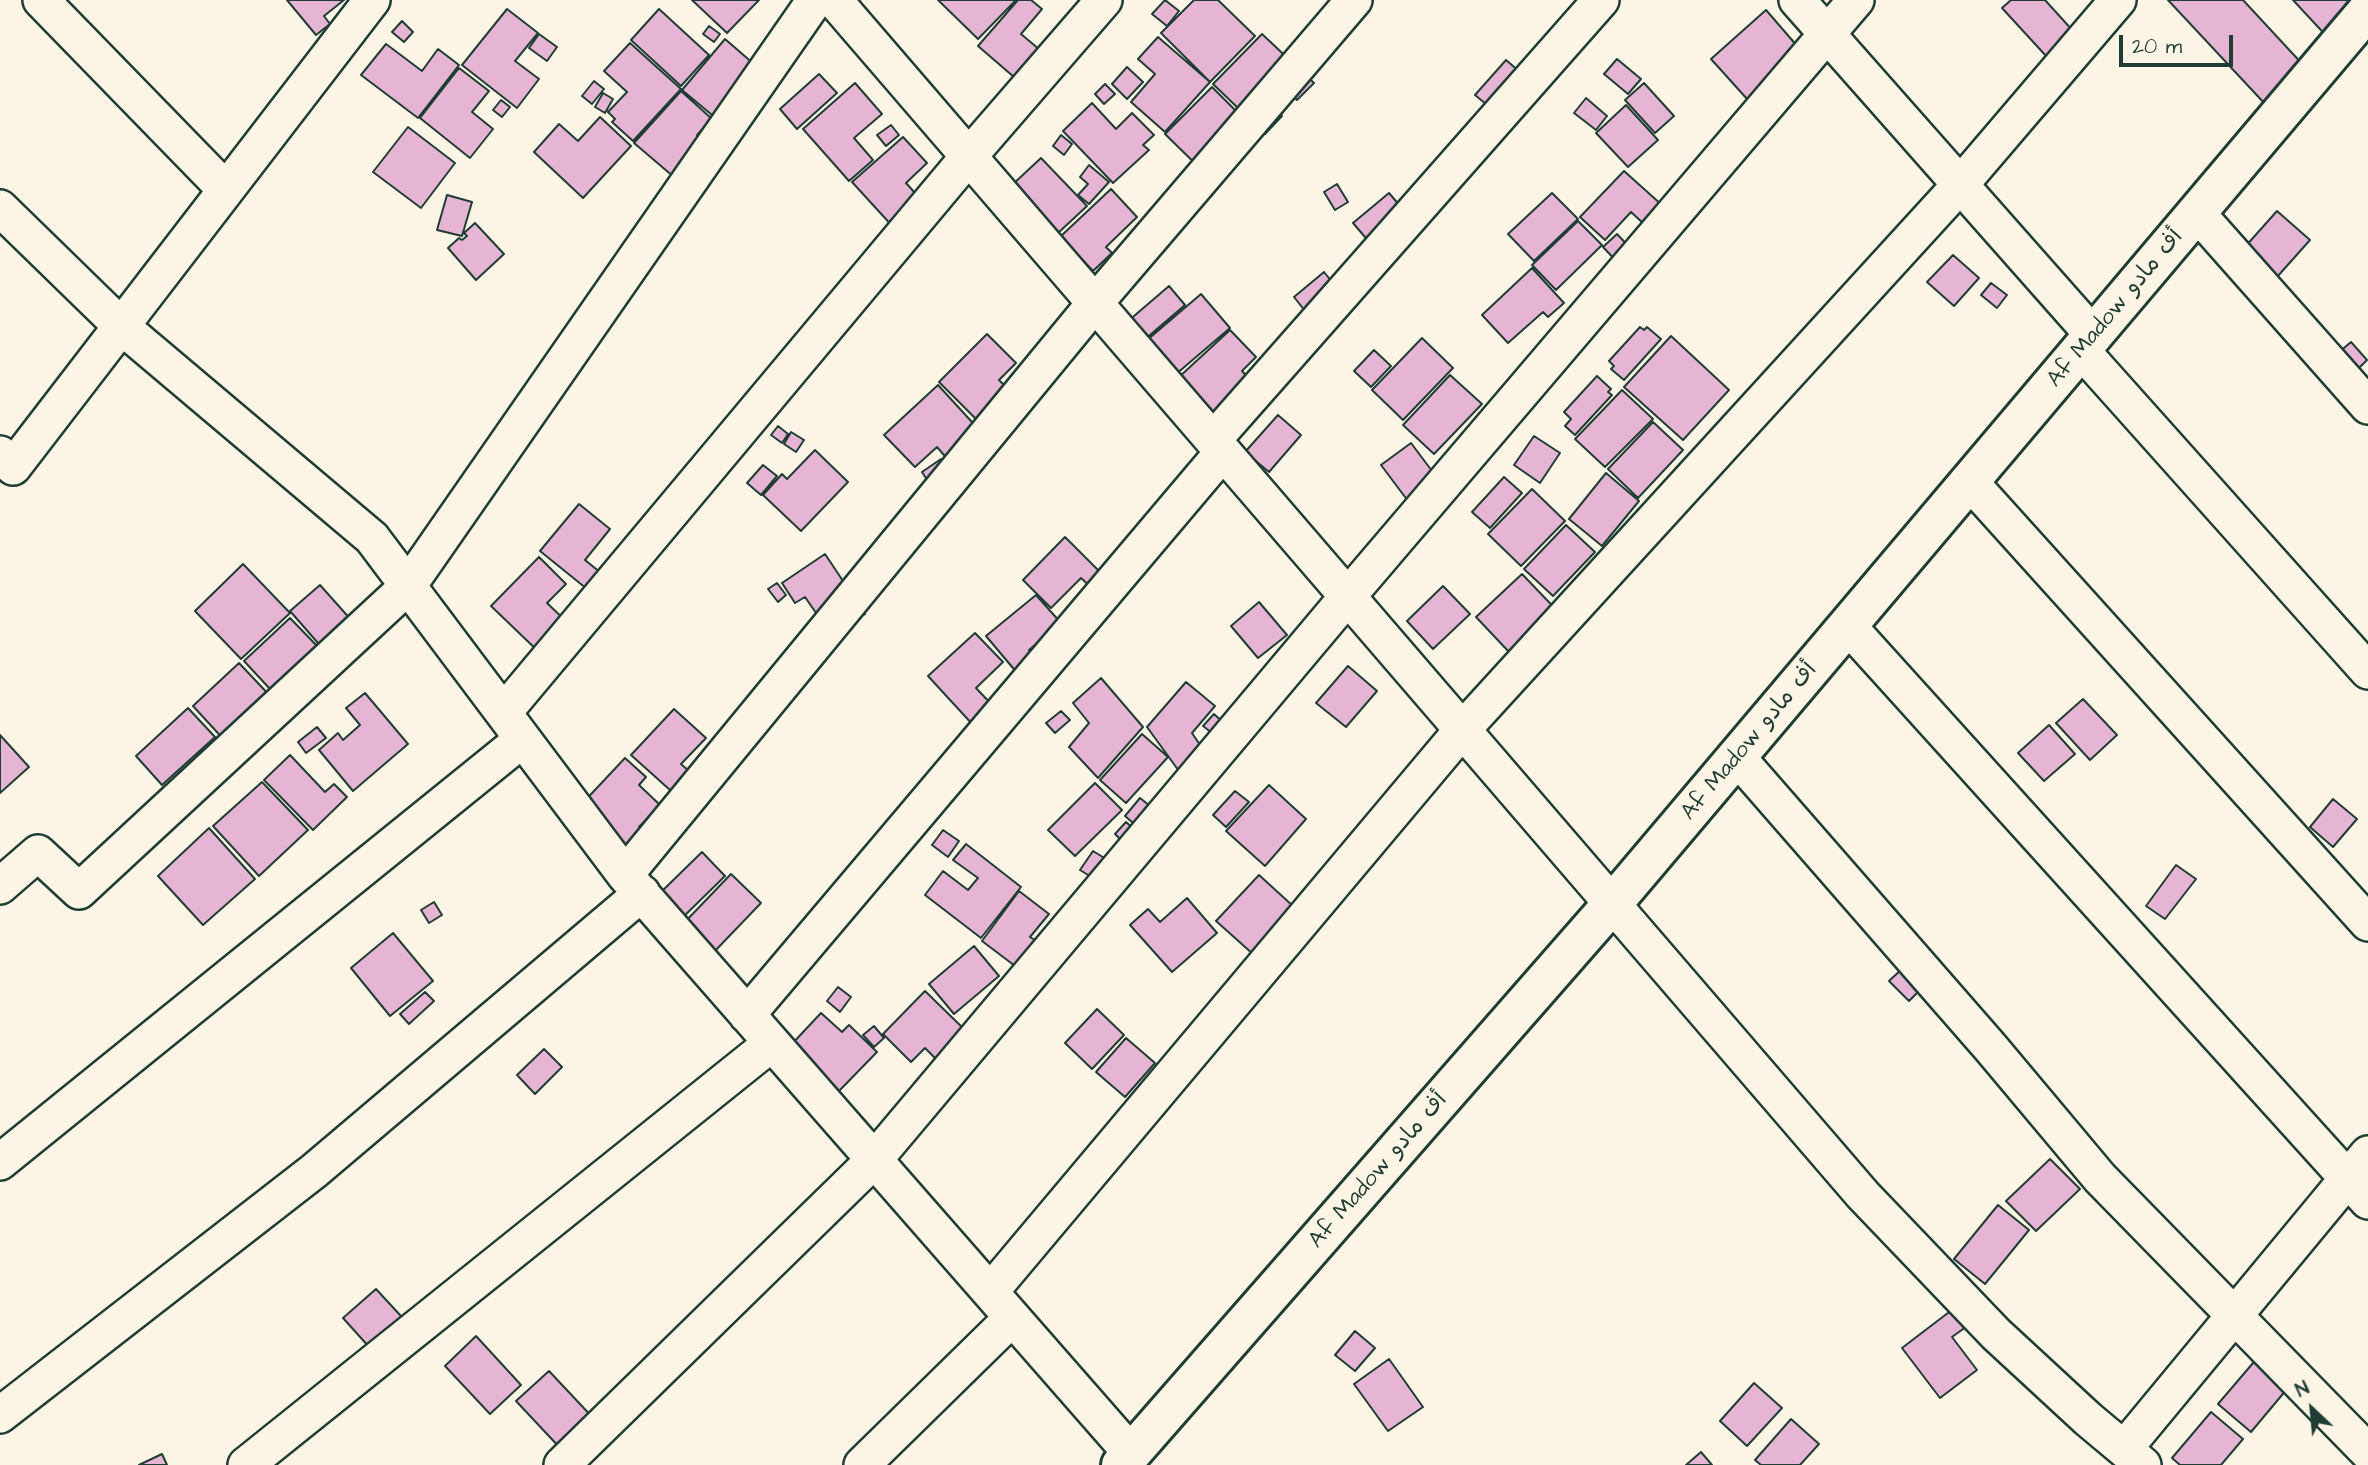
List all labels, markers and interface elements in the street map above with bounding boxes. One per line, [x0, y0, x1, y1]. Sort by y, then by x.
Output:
scale bar [2123, 21, 2237, 65]
text: 20 m [2132, 32, 2182, 61]
street label: Af Madow أف مادو [2042, 224, 2190, 394]
street label: Af Madow أف مادو [1676, 657, 1824, 827]
street label: Af Madow أف مادو [1304, 1087, 1454, 1255]
north arrow [2277, 1374, 2347, 1444]
text: N [2291, 1375, 2314, 1404]

